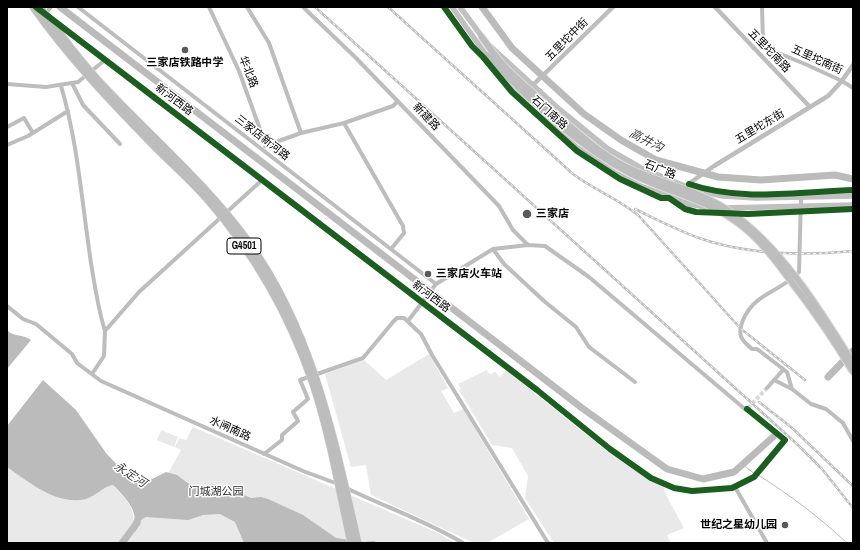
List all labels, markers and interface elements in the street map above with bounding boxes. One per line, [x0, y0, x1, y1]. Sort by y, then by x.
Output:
street label: 五里坨中街 [543, 16, 591, 64]
street label: 五里坨南路 [745, 27, 793, 75]
street label: 五里坨南街 [789, 43, 845, 77]
marker: 三家店铁路中学 [180, 45, 190, 55]
street label: 华北路 [236, 54, 260, 90]
place label: 三家店铁路中学 [147, 56, 223, 70]
street label: 新河西路 [152, 81, 196, 119]
street label: 石门南路 [528, 93, 570, 133]
street label: 新建路 [410, 101, 442, 133]
street label: 五里坨东街 [733, 107, 787, 147]
street label: 三家店新河路 [232, 112, 292, 164]
water label: 高井沟 [627, 126, 665, 156]
street label: 石广路 [642, 158, 678, 182]
place label: 三家店 [536, 207, 569, 221]
marker: 三家店 [521, 208, 533, 220]
road number: G4501 [227, 238, 261, 254]
place label: 三家店火车站 [436, 267, 502, 281]
marker: 三家店火车站 [423, 269, 433, 279]
street label: 新河西路 [409, 278, 453, 316]
street label: 水闸南路 [207, 414, 253, 444]
water label: 永定河 [111, 459, 149, 491]
park label: 门城湖公园 [189, 485, 243, 499]
place label: 世纪之星幼儿园 [700, 518, 777, 532]
marker: 世纪之星幼儿园 [780, 520, 790, 530]

